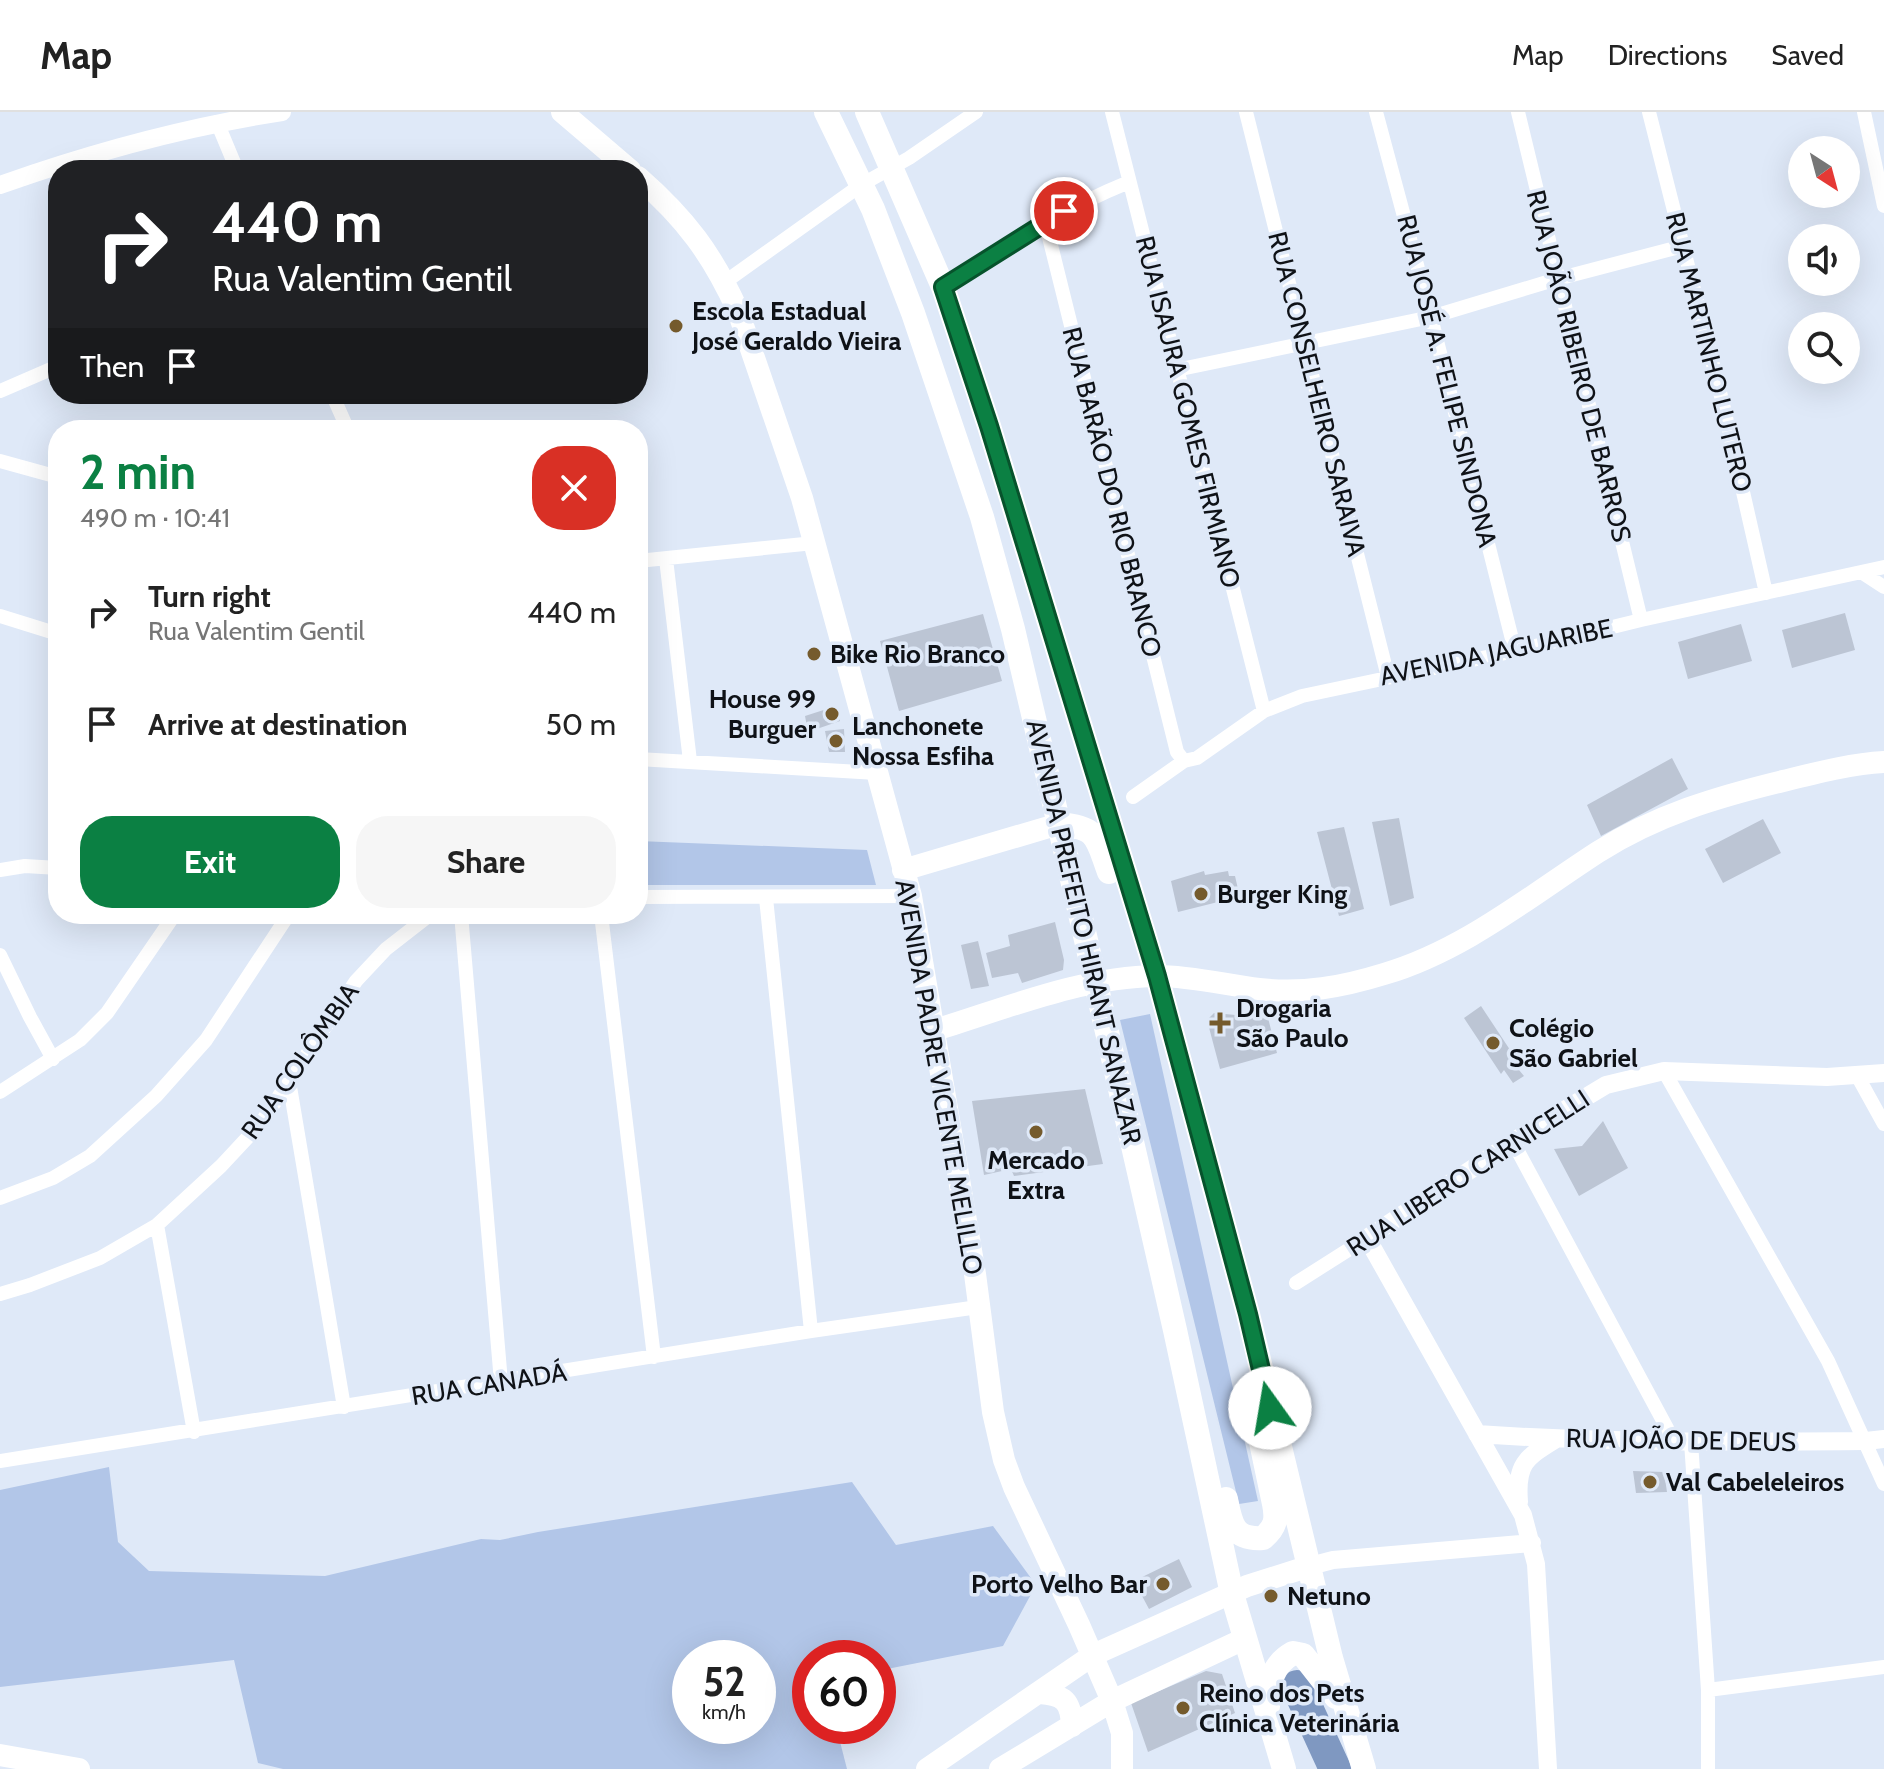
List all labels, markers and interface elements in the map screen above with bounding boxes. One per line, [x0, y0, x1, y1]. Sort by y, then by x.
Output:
text: Map [40, 32, 112, 79]
text: Map [1512, 38, 1564, 72]
text: Directions [1608, 38, 1727, 72]
text: Saved [1771, 38, 1844, 72]
north arrow [1788, 136, 1860, 208]
map controls [1788, 136, 1860, 384]
pin [1030, 177, 1098, 245]
street label: RUA JOÃO RIBEIRO DE BARROS [1520, 187, 1638, 545]
text: 440 m [212, 188, 382, 256]
icon: arrive [1042, 189, 1086, 233]
icon: right [80, 192, 184, 296]
street label: RUA MARTINHO LUTERO [1659, 209, 1759, 495]
street label: RUA JOSÉ A. FELIPE SINDONA [1390, 211, 1504, 551]
button: sound [1788, 224, 1860, 296]
street label: RUA CONSELHEIRO SARAIVA [1261, 228, 1373, 560]
street label: RUA ISAURA GOMES FIRMIANO [1129, 233, 1247, 591]
text: Rua Valentim Gentil [212, 256, 512, 300]
place label: Escola Estadual José Geraldo Vieira [691, 295, 901, 357]
button: search [1788, 312, 1860, 384]
marker: Escola Estadual José Geraldo Vieira [667, 317, 685, 335]
street label: RUA BARÃO DO RIO BRANCO [1055, 324, 1169, 660]
icon: arrive [160, 344, 204, 388]
text: Then [80, 348, 144, 385]
text: 2 min [80, 443, 196, 501]
button: close [532, 446, 616, 530]
text: 490 m · 10:41 [80, 502, 230, 534]
text: Turn right [148, 578, 271, 615]
icon: right [80, 590, 124, 634]
text: 440 m [527, 594, 616, 631]
street label: AVENIDA JAGUARIBE [1377, 612, 1615, 692]
text: Rua Valentim Gentil [148, 615, 365, 647]
place label: Bike Rio Branco [830, 638, 1005, 670]
marker: Bike Rio Branco [805, 645, 823, 663]
place label: House 99 Burguer [709, 683, 816, 745]
icon: arrive [80, 702, 124, 746]
marker: House 99 Burguer [823, 705, 841, 723]
text: Arrive at destination [148, 706, 408, 743]
text: 50 m [546, 706, 616, 743]
place label: Lanchonete Nossa Esfiha [852, 710, 994, 772]
street label: AVENIDA PREFEITO HIRANT SANAZAR [1019, 716, 1149, 1148]
marker: Lanchonete Nossa Esfiha [827, 732, 845, 750]
button: Exit [80, 816, 340, 908]
button: Share [356, 816, 616, 908]
street label: AVENIDA PADRE VICENTE MELILLO [888, 877, 990, 1277]
place label: Burger King [1217, 878, 1347, 910]
marker: Burger King [1192, 885, 1210, 903]
street label: RUA COLÔMBIA [234, 977, 366, 1145]
place label: Drogaria São Paulo [1236, 992, 1349, 1054]
place label: Colégio São Gabriel [1509, 1012, 1638, 1074]
marker: Drogaria São Paulo [1211, 1014, 1229, 1032]
marker: Colégio São Gabriel [1484, 1034, 1502, 1052]
street label: RUA LIBERO CARNICELLI [1341, 1083, 1595, 1263]
marker: Mercado Extra [1027, 1123, 1045, 1141]
place label: Mercado Extra [987, 1144, 1085, 1206]
street label: RUA CANADÁ [409, 1356, 569, 1412]
position arrow [1228, 1366, 1312, 1450]
street label: RUA JOÃO DE DEUS [1566, 1422, 1796, 1458]
place label: Val Cabeleleiros [1666, 1466, 1844, 1498]
marker: Val Cabeleleiros [1641, 1473, 1659, 1491]
place label: Porto Velho Bar [971, 1568, 1147, 1600]
marker: Porto Velho Bar [1154, 1575, 1172, 1593]
place label: Netuno [1287, 1580, 1371, 1612]
marker: Netuno [1262, 1587, 1280, 1605]
speed limit sign: 60 [792, 1640, 896, 1744]
text: 52 [703, 1657, 745, 1706]
place label: Reino dos Pets Clínica Veterinária [1199, 1677, 1400, 1739]
marker: Reino dos Pets Clínica Veterinária [1174, 1699, 1192, 1717]
text: km/h [702, 1700, 746, 1724]

